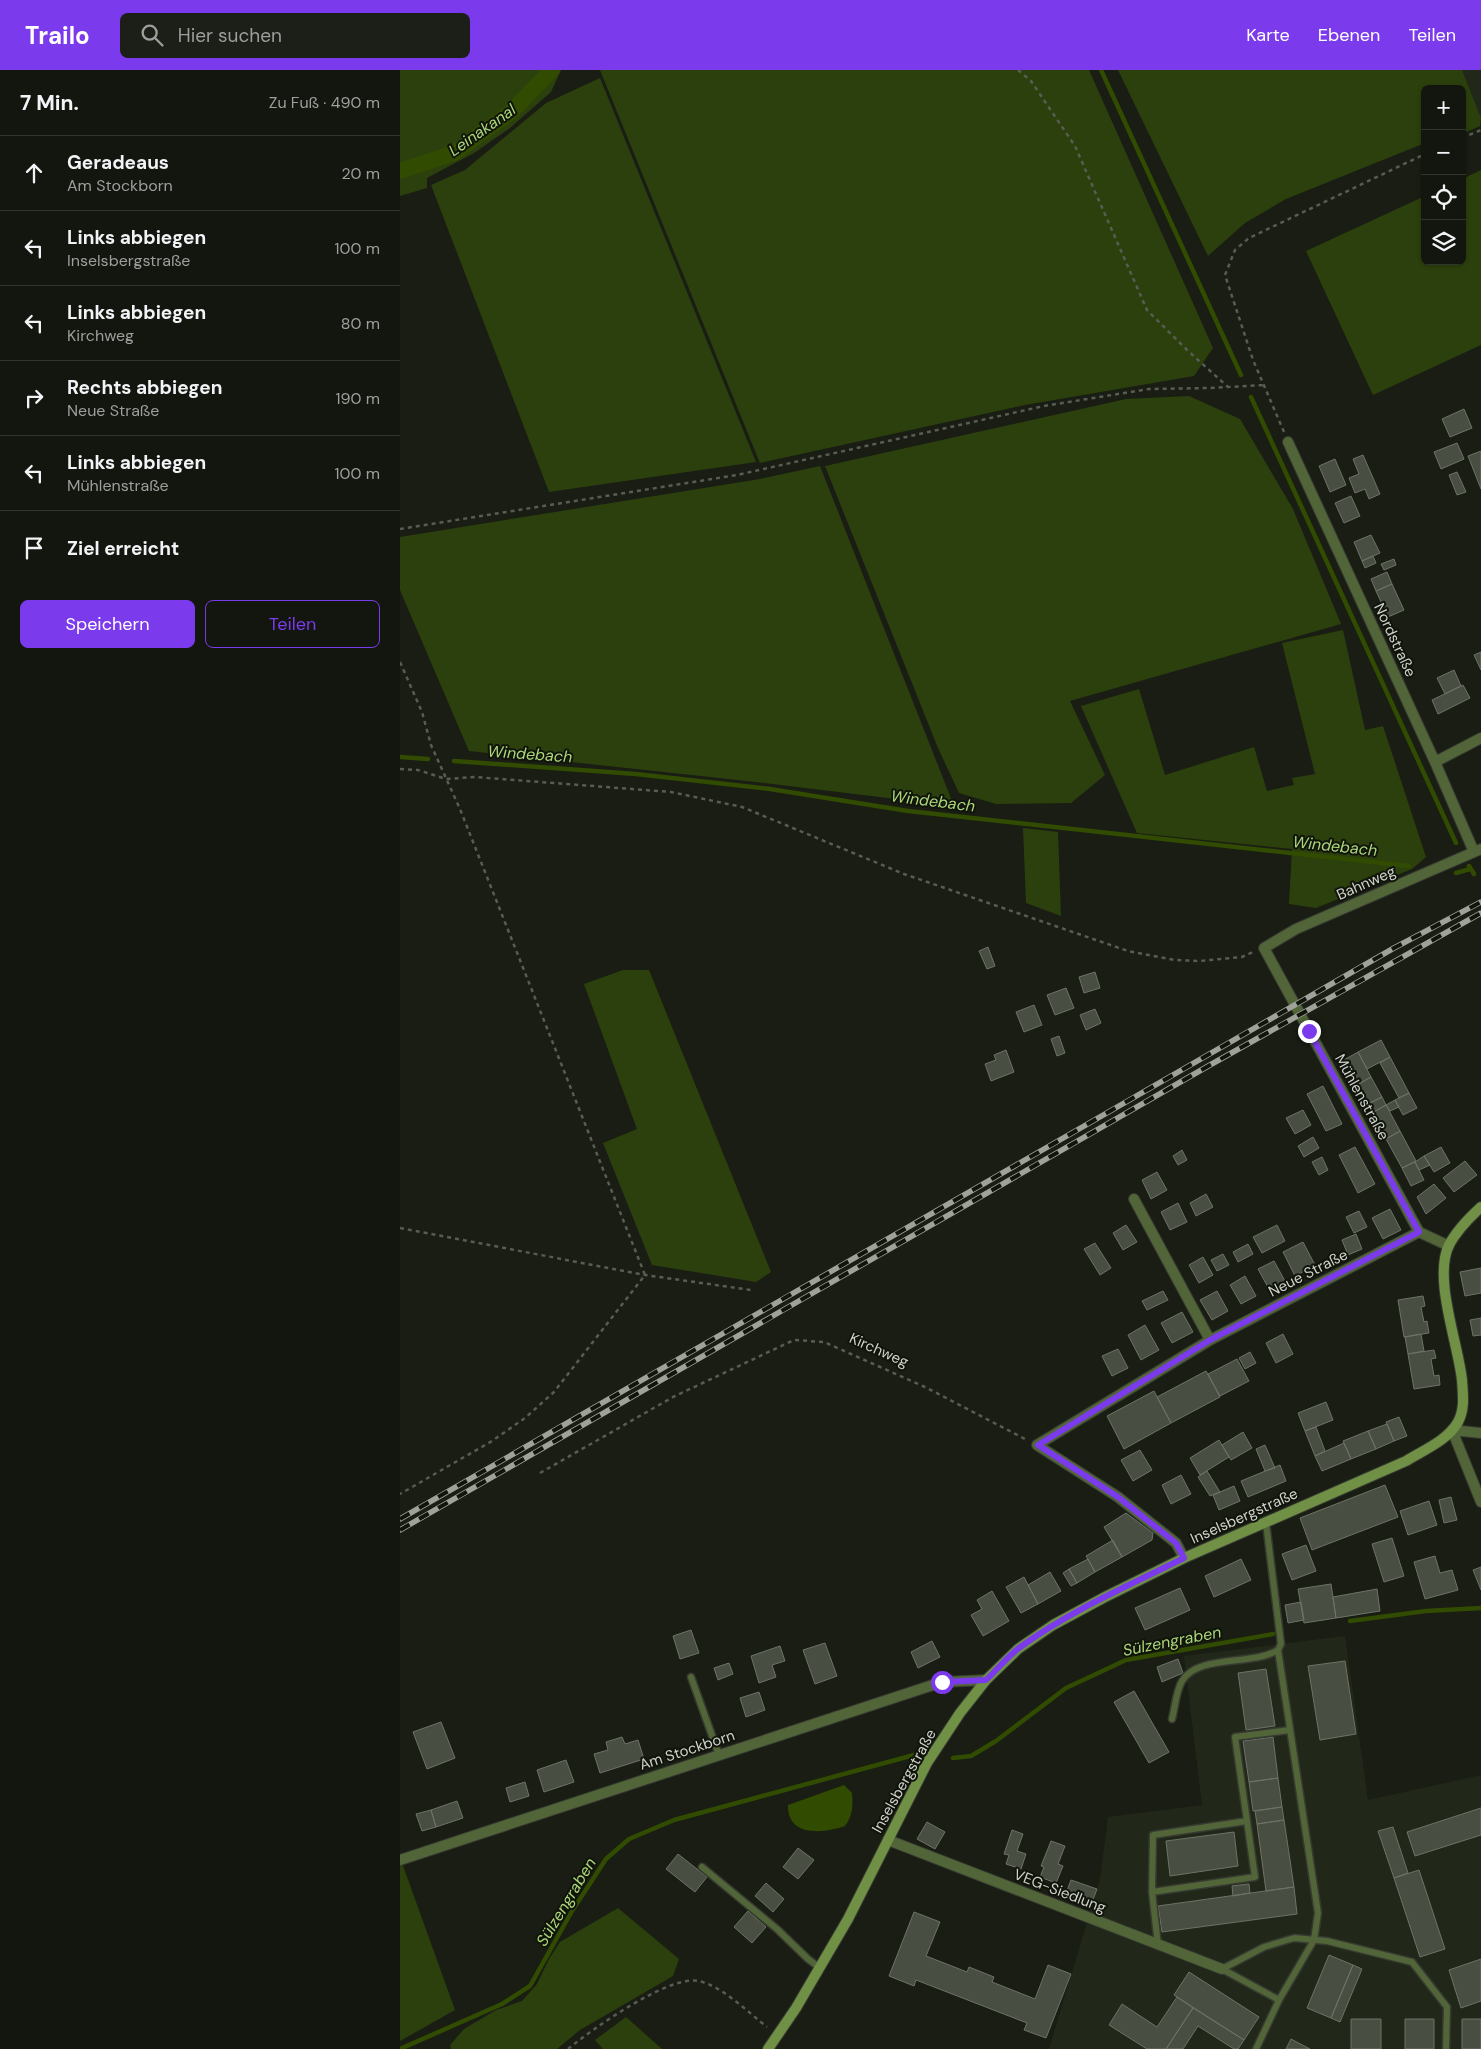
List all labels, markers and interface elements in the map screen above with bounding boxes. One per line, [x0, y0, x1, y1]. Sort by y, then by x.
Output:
search box [120, 13, 470, 58]
text: Trailo [25, 20, 90, 51]
icon: search [138, 21, 166, 49]
text: Hier suchen [178, 23, 282, 48]
text: Karte [1246, 23, 1290, 47]
text: Ebenen [1318, 23, 1380, 47]
text: Teilen [1408, 23, 1456, 47]
map controls [1421, 85, 1466, 265]
button: + [1421, 85, 1466, 130]
text: 7 Min. [20, 89, 79, 117]
text: Zu Fuß · 490 m [269, 92, 380, 113]
water label: Leinakanal [444, 99, 520, 161]
button: − [1421, 130, 1466, 175]
text: Geradeaus [67, 150, 169, 175]
icon: ahead [20, 159, 48, 187]
text: 20 m [341, 163, 380, 184]
text: Am Stockborn [67, 175, 173, 196]
button: locate [1421, 175, 1466, 220]
button: layers [1421, 220, 1466, 265]
text: Links abbiegen [67, 225, 206, 250]
icon: left [20, 234, 48, 262]
text: 100 m [335, 238, 380, 259]
text: Inselsbergstraße [67, 250, 190, 271]
text: Links abbiegen [67, 300, 206, 325]
icon: left [20, 309, 48, 337]
text: 80 m [341, 313, 380, 334]
text: Kirchweg [67, 325, 134, 346]
text: Rechts abbiegen [67, 375, 222, 400]
icon: right [20, 384, 48, 412]
text: 190 m [336, 388, 380, 409]
text: Neue Straße [67, 400, 159, 421]
text: Links abbiegen [67, 450, 206, 475]
icon: left [20, 459, 48, 487]
text: 100 m [335, 463, 380, 484]
text: Mühlenstraße [67, 475, 169, 496]
icon: arrive [20, 534, 48, 562]
text: Ziel erreicht [67, 536, 179, 561]
button: Speichern [20, 600, 195, 648]
button: Teilen [205, 600, 380, 648]
street label: Nordstraße [1369, 600, 1421, 680]
water label: Windebach [487, 741, 573, 767]
water label: Windebach [890, 785, 976, 817]
water label: Windebach [1292, 831, 1378, 861]
street label: Bahnweg [1333, 861, 1399, 905]
route end [1298, 1020, 1321, 1043]
street label: Mühlenstraße [1330, 1050, 1394, 1144]
street label: Neue Straße [1265, 1244, 1351, 1302]
street label: Kirchweg [846, 1328, 912, 1372]
street label: Inselsbergstraße [1187, 1483, 1301, 1549]
water label: Sülzengraben [1121, 1621, 1223, 1661]
route start [931, 1671, 954, 1694]
street label: Am Stockborn [637, 1725, 737, 1775]
street label: Inselsbergstraße [867, 1726, 941, 1836]
water label: Sülzengraben [531, 1854, 601, 1950]
street label: VEG-Siedlung [1011, 1864, 1109, 1918]

